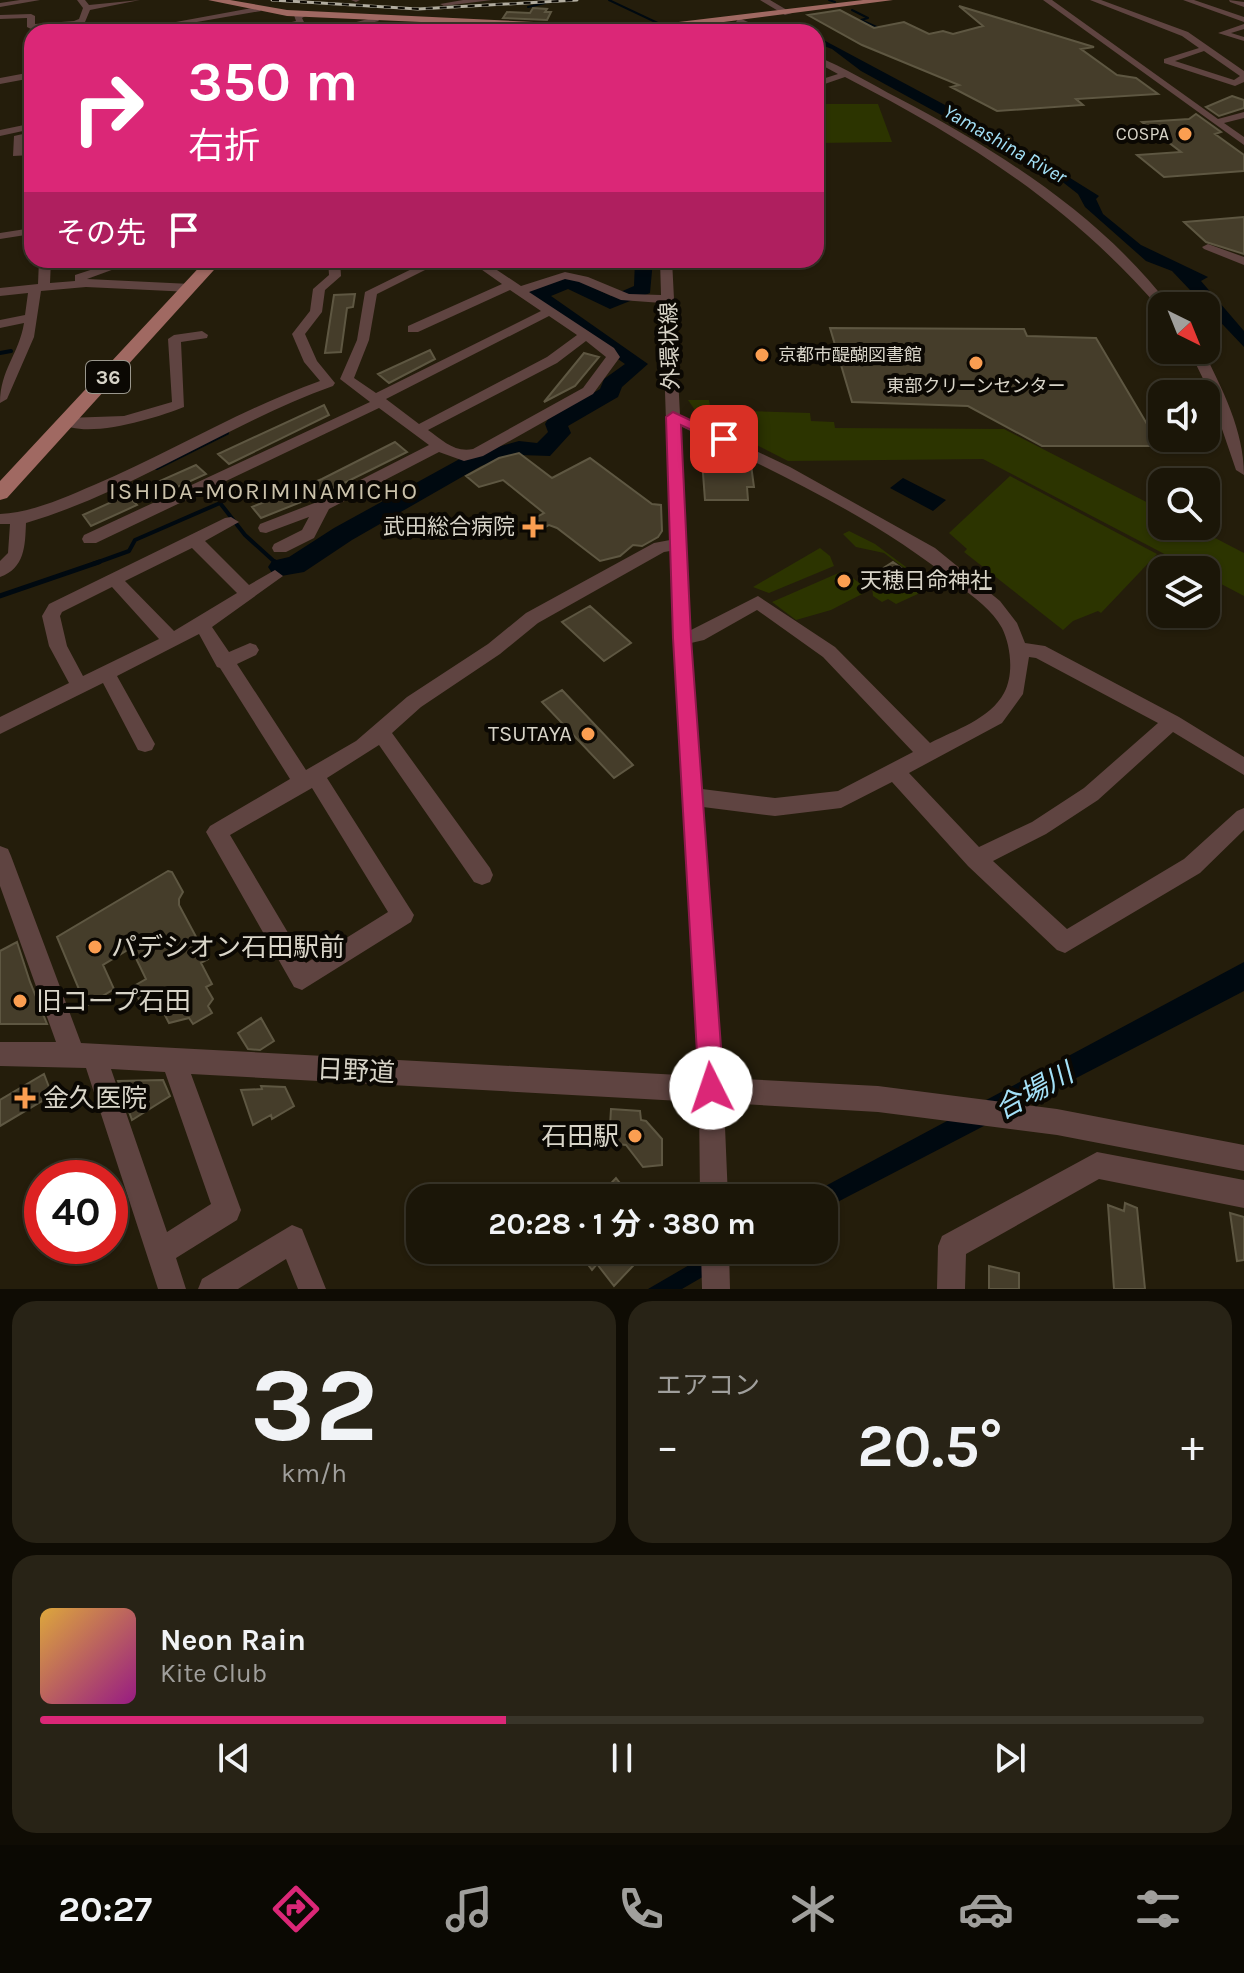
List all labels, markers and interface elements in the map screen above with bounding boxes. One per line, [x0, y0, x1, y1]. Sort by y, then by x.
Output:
text: 350 m [188, 49, 358, 114]
icon: right [56, 56, 160, 160]
water label: Yamashina River [939, 99, 1072, 189]
place label: COSPA [1116, 123, 1169, 145]
text: 右折 [188, 125, 260, 167]
marker: COSPA [1176, 125, 1194, 143]
icon: arrive [162, 208, 206, 252]
text: その先 [56, 215, 146, 251]
north arrow [1148, 292, 1220, 364]
map controls [1148, 292, 1220, 628]
street label: 外環状線 [655, 302, 685, 390]
place label: 京都市醍醐図書館 [778, 344, 922, 366]
marker: 京都市醍醐図書館 [753, 346, 771, 364]
marker: 東部クリーンセンター [967, 354, 985, 372]
road number: 36 [86, 361, 130, 393]
place label: 東部クリーンセンター [886, 375, 1066, 397]
button: sound [1148, 380, 1220, 452]
pin [690, 405, 758, 473]
icon: arrive [702, 417, 746, 461]
button: search [1148, 468, 1220, 540]
district label: ISHIDA-MORIMINAMICHO [109, 477, 419, 505]
place label: 武田総合病院 [383, 514, 515, 540]
marker: 武田総合病院 [522, 516, 544, 538]
button: layers [1148, 556, 1220, 628]
place label: 天穂日命神社 [860, 568, 992, 594]
marker: 天穂日命神社 [835, 572, 853, 590]
place label: TSUTAYA [488, 721, 572, 747]
marker: TSUTAYA [579, 725, 597, 743]
place label: パデシオン石田駅前 [111, 932, 345, 963]
marker: パデシオン石田駅前 [86, 938, 104, 956]
place label: 旧コープ石田 [36, 986, 190, 1017]
marker: 旧コープ石田 [11, 992, 29, 1010]
position arrow [669, 1046, 753, 1130]
street label: 日野道 [316, 1053, 396, 1089]
water label: 合場川 [989, 1055, 1081, 1126]
place label: 金久医院 [43, 1083, 147, 1114]
marker: 金久医院 [14, 1087, 36, 1109]
place label: 石田駅 [541, 1121, 619, 1152]
marker: 石田駅 [626, 1127, 644, 1145]
speed limit sign: 40 [24, 1160, 128, 1264]
text: 20:28 · 1 分 · 380 m [488, 1206, 756, 1242]
text: 32 [250, 1345, 378, 1466]
text: エアコン [656, 1370, 760, 1401]
text: 20.5° [857, 1411, 1003, 1481]
text: − [656, 1421, 679, 1472]
text: + [1181, 1421, 1204, 1472]
text: km/h [281, 1458, 347, 1489]
text: Neon Rain [160, 1622, 306, 1658]
text: Kite Club [160, 1658, 267, 1689]
icon: previous [212, 1736, 256, 1780]
icon: pause [600, 1736, 644, 1780]
icon: next [988, 1736, 1032, 1780]
icon: directions [268, 1881, 324, 1937]
icon: music [441, 1881, 497, 1937]
icon: phone [613, 1881, 669, 1937]
icon: climate [785, 1881, 841, 1937]
icon: car [958, 1881, 1014, 1937]
icon: filters [1130, 1881, 1186, 1937]
text: 20:27 [58, 1888, 152, 1930]

